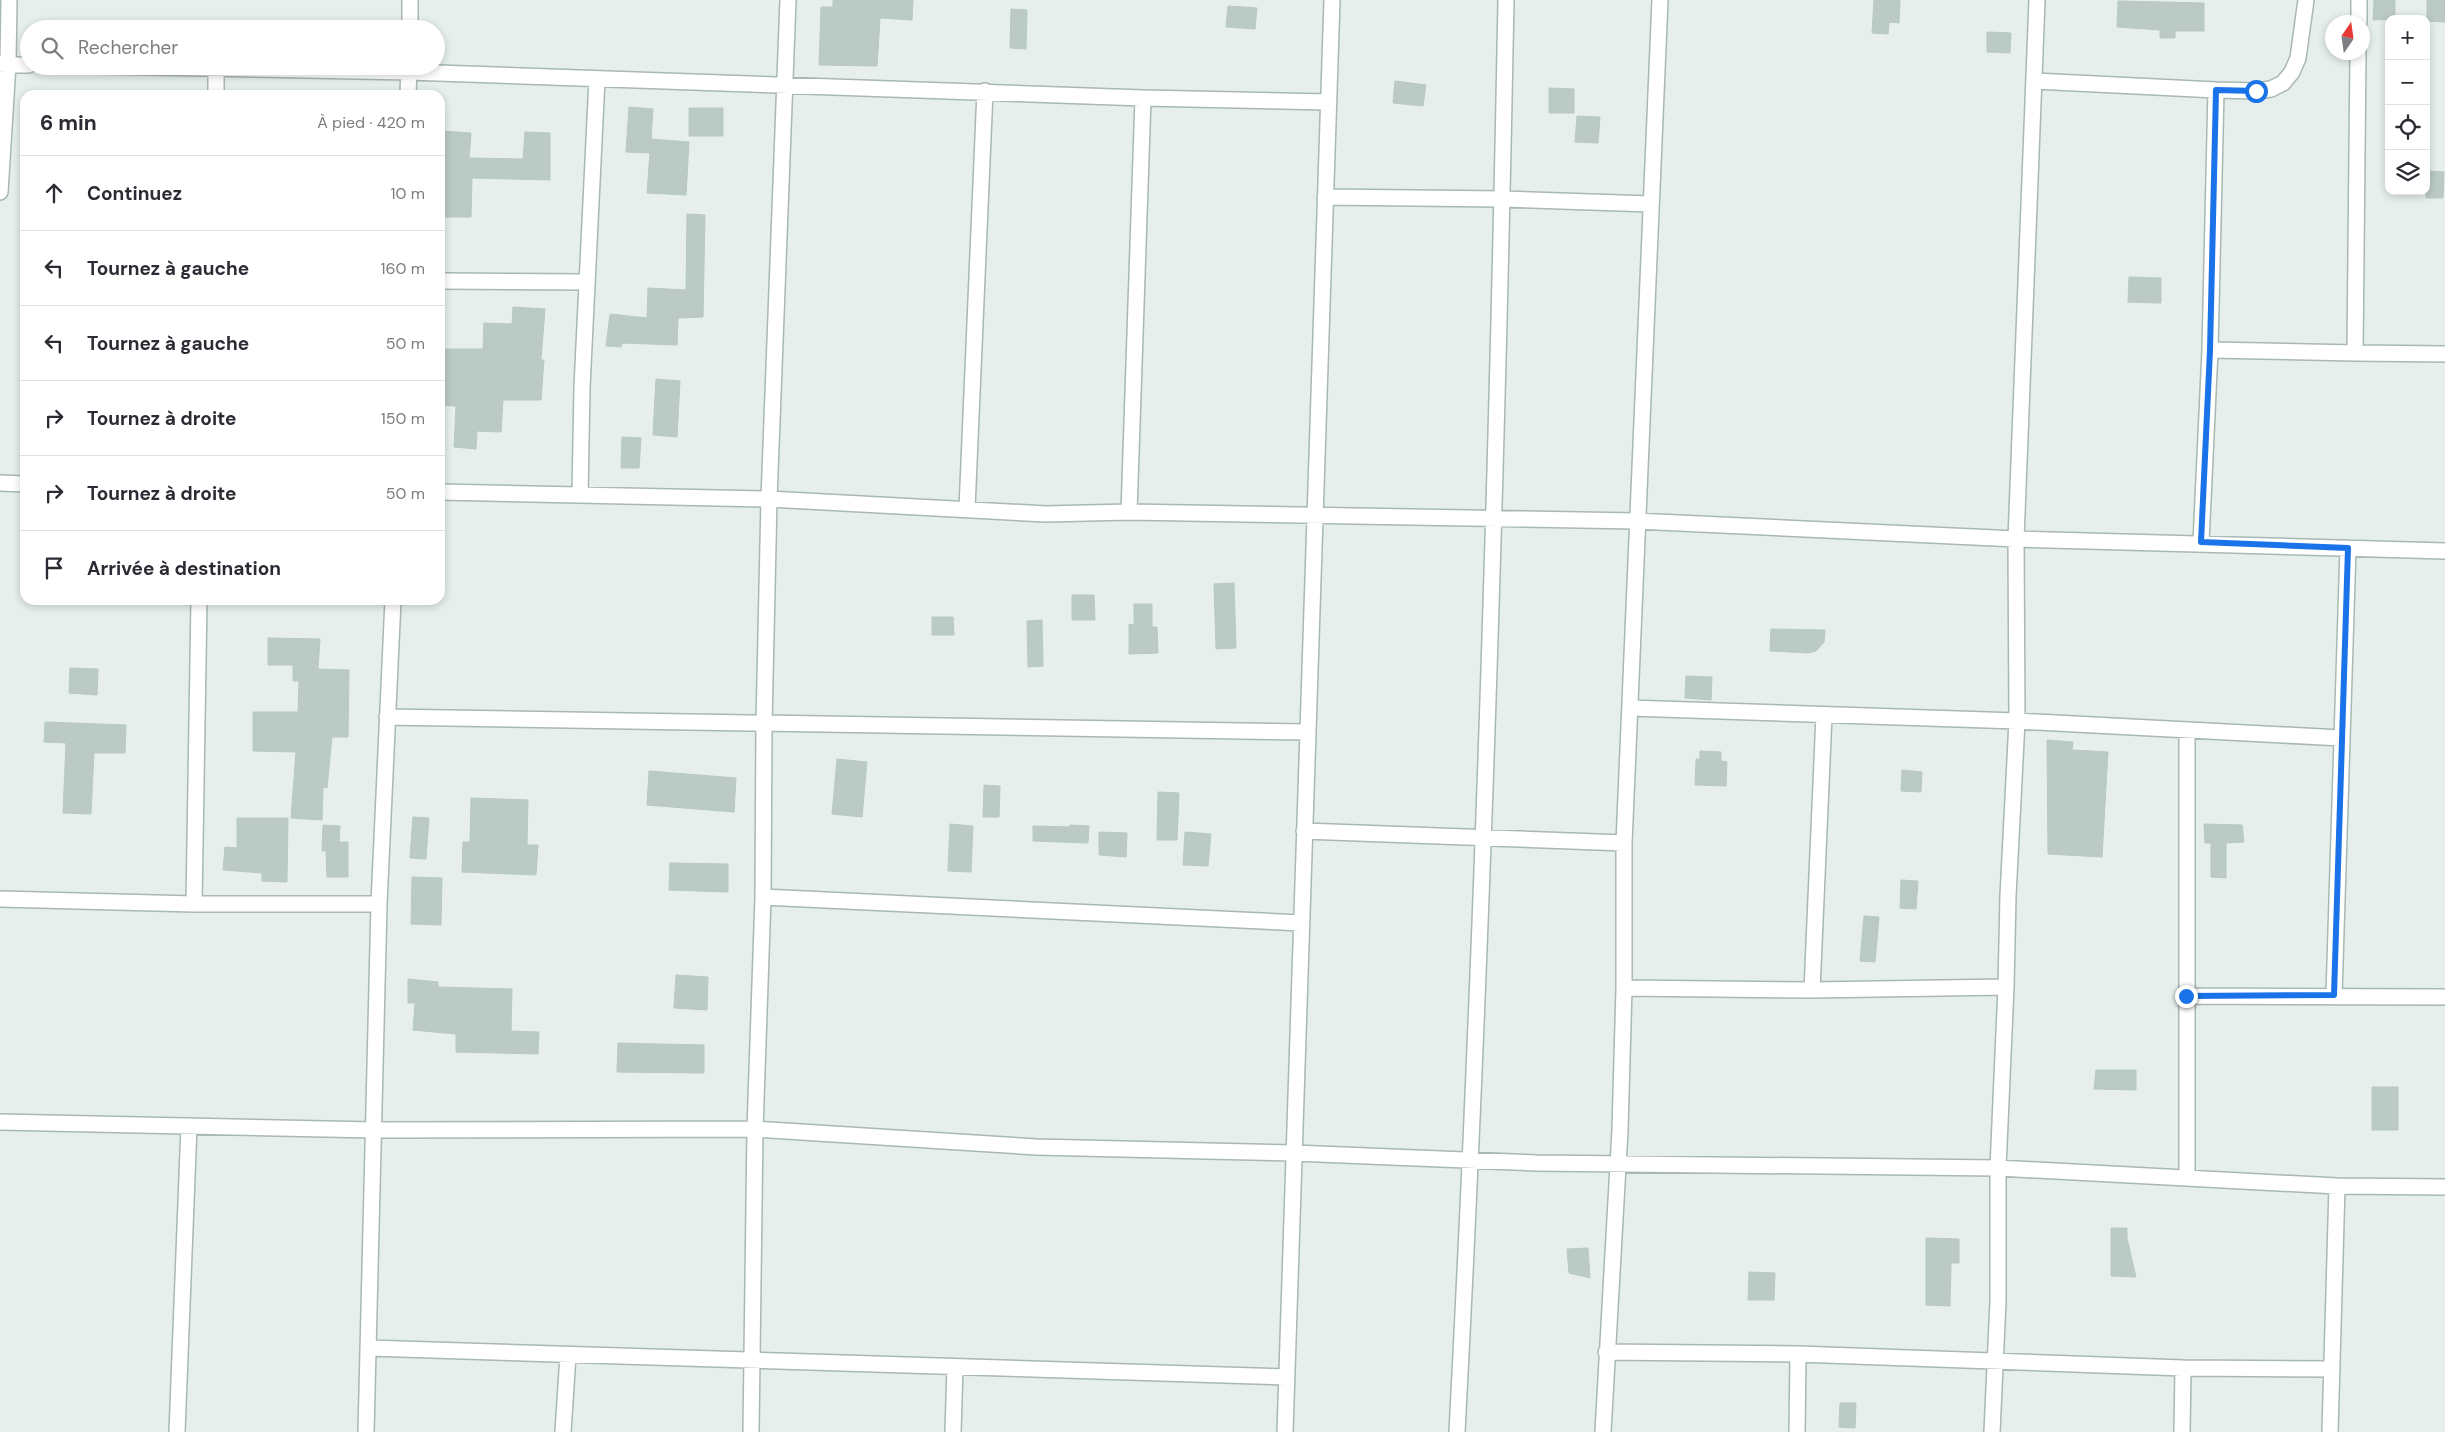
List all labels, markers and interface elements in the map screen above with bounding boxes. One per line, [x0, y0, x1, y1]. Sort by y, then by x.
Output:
north arrow [2325, 15, 2370, 60]
map controls [2385, 15, 2430, 195]
button: + [2385, 15, 2430, 60]
search box [20, 20, 445, 75]
icon: search [38, 34, 66, 62]
text: Rechercher [78, 35, 178, 60]
button: − [2385, 60, 2430, 105]
route start [2245, 80, 2268, 103]
button: locate [2385, 105, 2430, 150]
text: 6 min [40, 109, 97, 137]
text: À pied · 420 m [317, 112, 425, 133]
button: layers [2385, 150, 2430, 195]
icon: ahead [40, 179, 68, 207]
text: Continuez [87, 181, 182, 206]
text: 10 m [391, 183, 425, 204]
icon: left [40, 254, 68, 282]
text: Tournez à gauche [87, 256, 249, 281]
text: 160 m [381, 258, 425, 279]
icon: left [40, 329, 68, 357]
text: Tournez à gauche [87, 331, 249, 356]
text: 50 m [386, 333, 425, 354]
icon: right [40, 404, 68, 432]
text: Tournez à droite [87, 406, 237, 431]
text: 150 m [381, 408, 425, 429]
icon: right [40, 479, 68, 507]
text: Tournez à droite [87, 481, 237, 506]
text: 50 m [386, 483, 425, 504]
icon: arrive [40, 554, 68, 582]
text: Arrivée à destination [87, 556, 281, 581]
route end [2175, 985, 2198, 1008]

